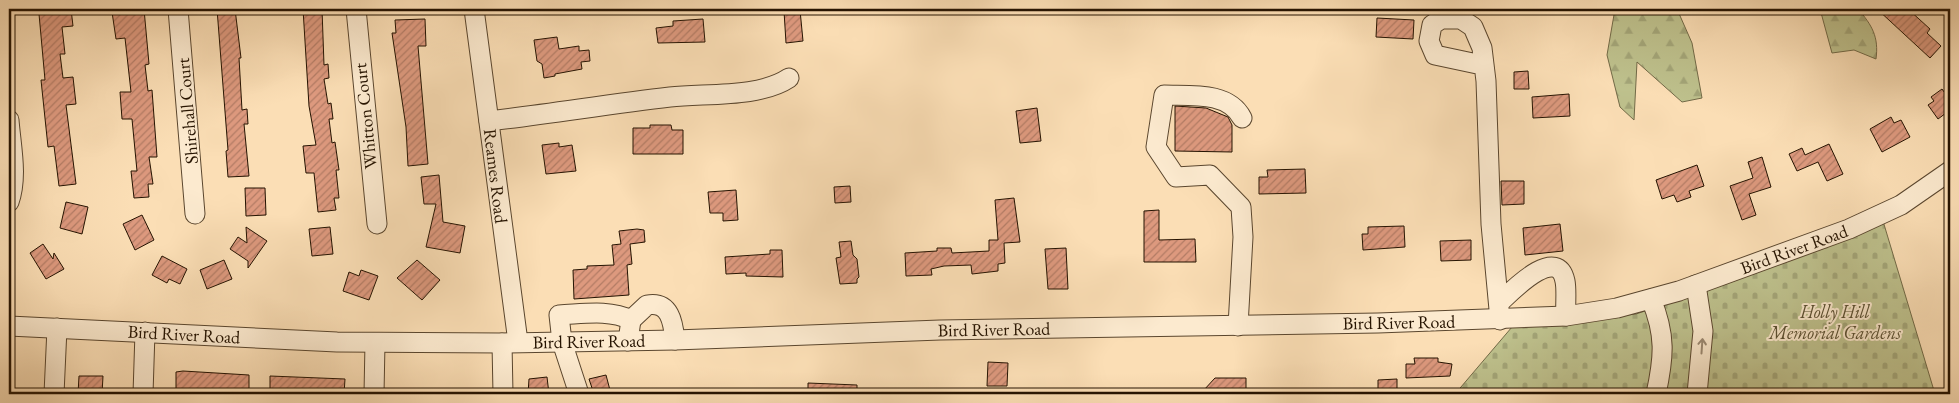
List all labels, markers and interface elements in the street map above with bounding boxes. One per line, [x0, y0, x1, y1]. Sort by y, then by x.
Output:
street label: Shirehall Court [171, 57, 203, 165]
street label: Whitton Court [348, 62, 382, 170]
street label: Reames Road [479, 127, 513, 226]
street label: Bird River Road [1737, 219, 1852, 279]
park label: Holly Hill Memorial Gardens [1768, 300, 1902, 344]
street label: Bird River Road [1342, 310, 1456, 334]
street label: Bird River Road [937, 317, 1051, 341]
street label: Bird River Road [127, 320, 242, 348]
street label: Bird River Road [532, 329, 646, 353]
one-way arrow [1697, 338, 1707, 354]

